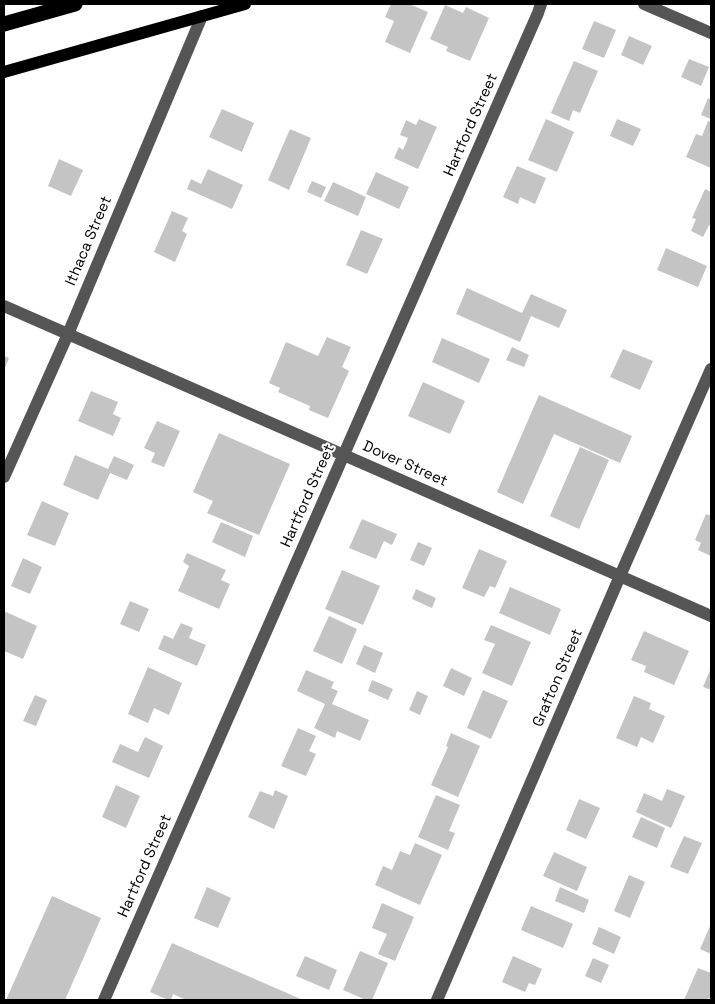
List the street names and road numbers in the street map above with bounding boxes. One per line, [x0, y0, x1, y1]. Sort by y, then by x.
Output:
street label: Hartford Street [440, 71, 502, 179]
street label: Ithaca Street [62, 194, 116, 288]
street label: Dover Street [360, 437, 450, 491]
street label: Hartford Street [277, 442, 339, 550]
street label: Grafton Street [529, 626, 587, 730]
street label: Hartford Street [114, 812, 176, 920]

